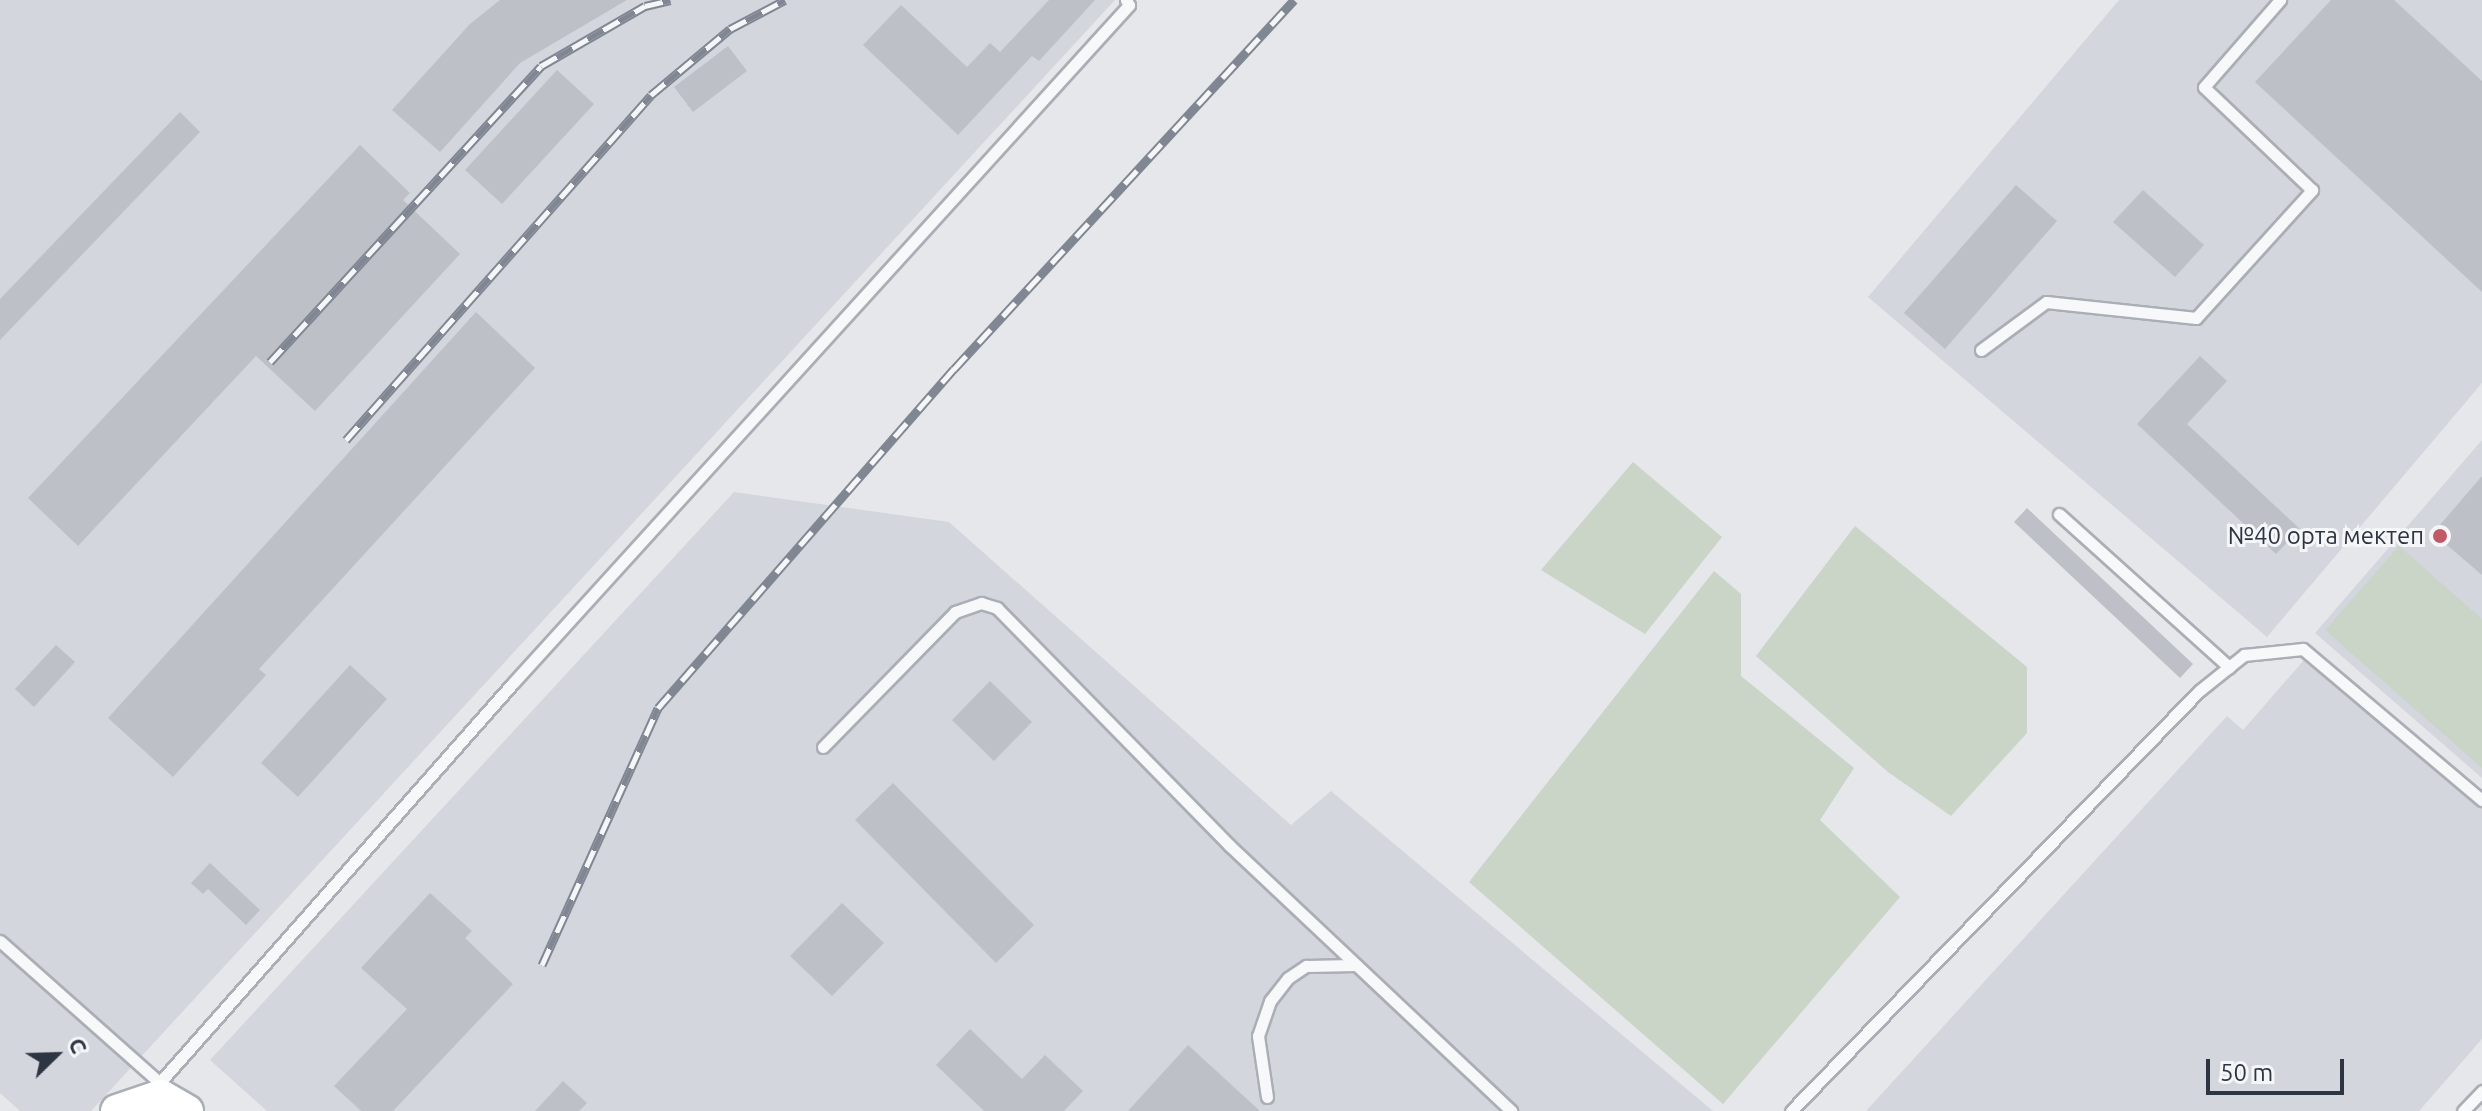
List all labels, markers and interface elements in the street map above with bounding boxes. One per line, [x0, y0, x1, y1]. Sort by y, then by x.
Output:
place label: №40 орта мектеп [2228, 522, 2424, 550]
marker: №40 орта мектеп [2431, 527, 2449, 545]
north arrow [16, 1015, 96, 1095]
text: С [64, 1034, 93, 1057]
scale bar [2210, 1043, 2348, 1093]
text: 50 m [2220, 1059, 2273, 1086]

